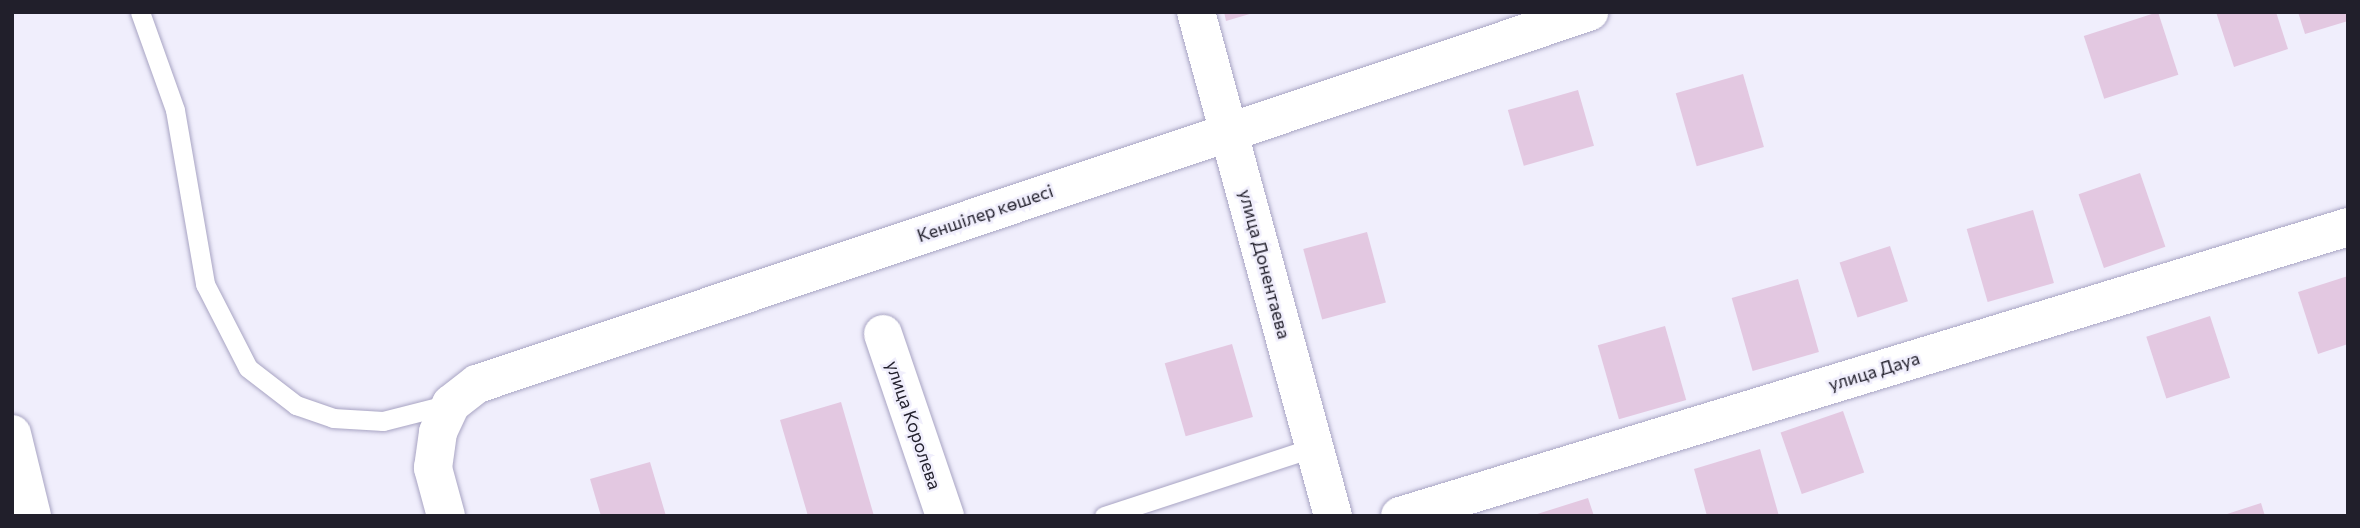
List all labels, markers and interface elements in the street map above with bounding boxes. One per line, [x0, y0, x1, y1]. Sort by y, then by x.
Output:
street label: Кеншілер көшесі [914, 180, 1056, 246]
street label: улица Донентаева [1235, 187, 1295, 341]
street label: улица Дауа [1826, 347, 1922, 395]
street label: улица Королева [882, 358, 946, 492]

